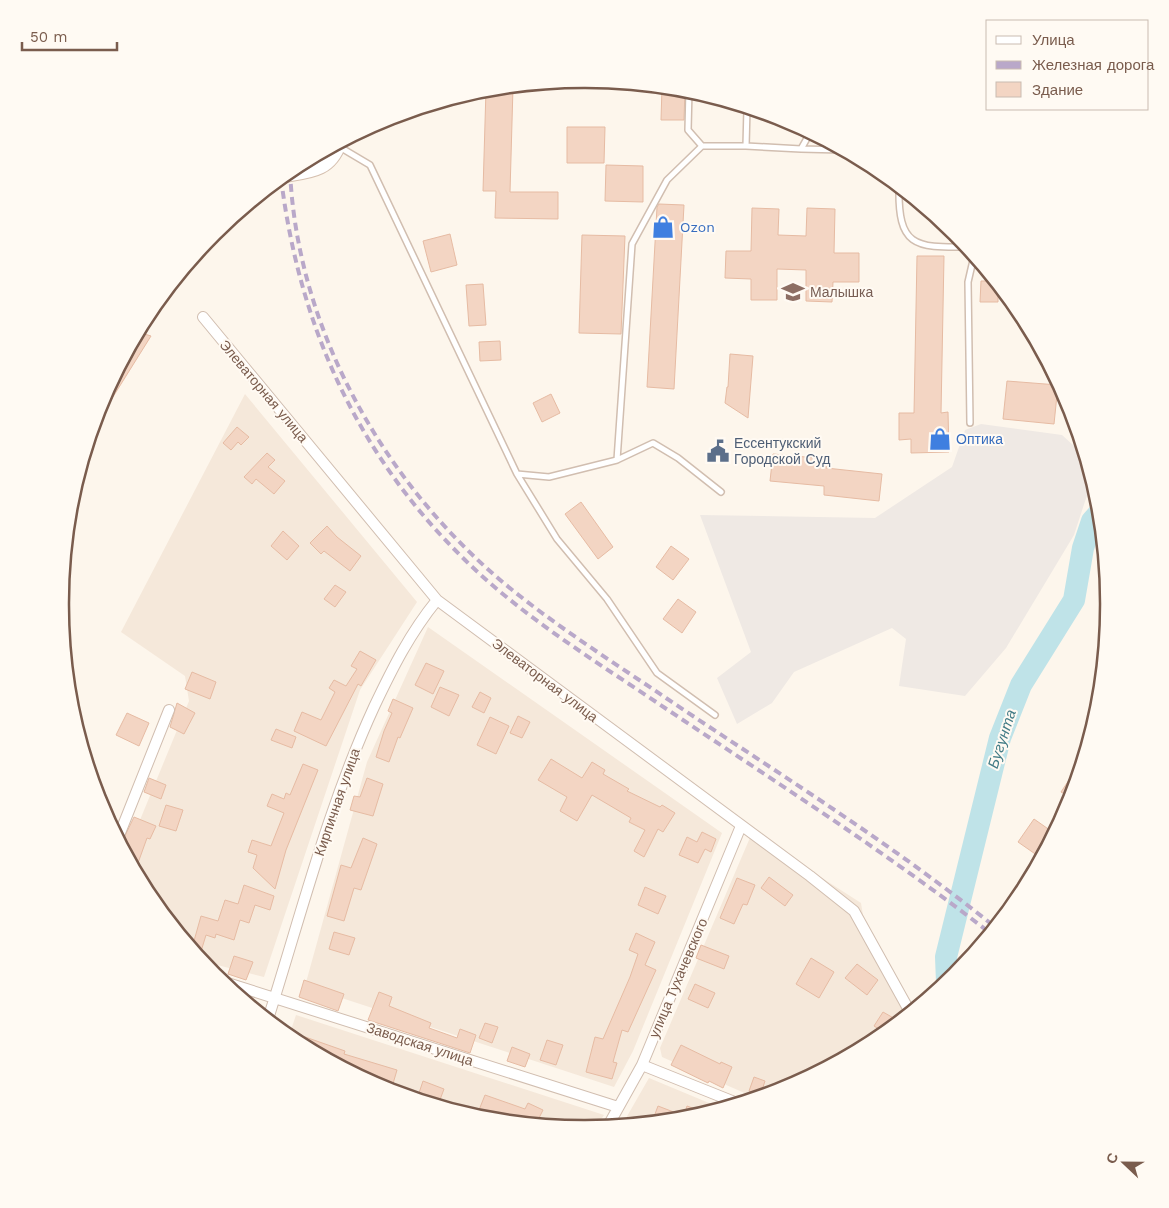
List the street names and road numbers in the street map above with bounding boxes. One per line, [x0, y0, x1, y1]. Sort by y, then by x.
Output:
street label: Элеваторная улица [217, 337, 312, 446]
street label: Элеваторная улица [489, 635, 601, 725]
street label: Кирпичная улица [311, 746, 363, 858]
street label: улица Тухачевского [646, 916, 711, 1040]
street label: Заводская улица [365, 1019, 476, 1069]

